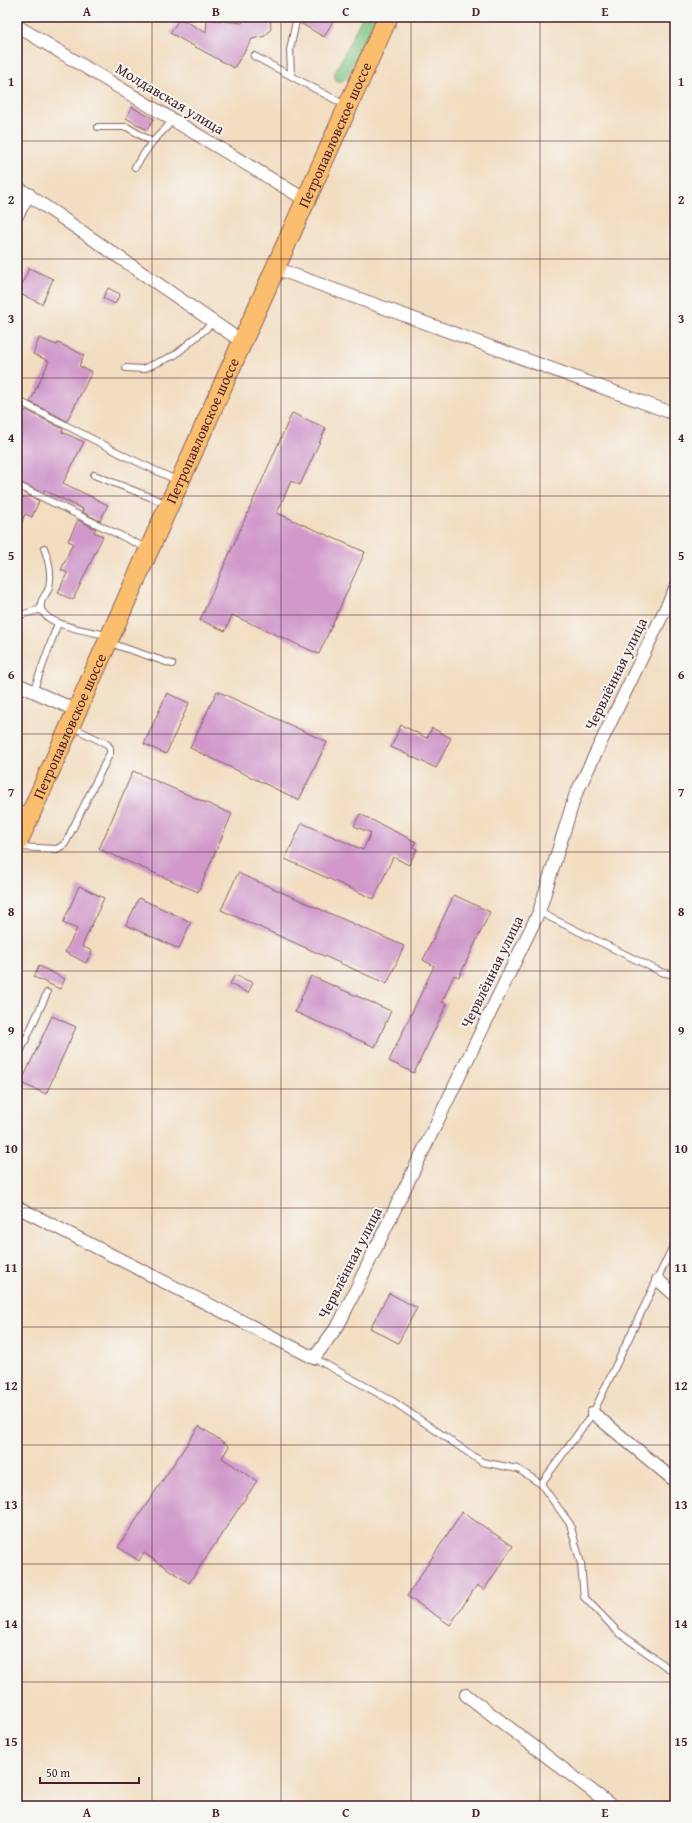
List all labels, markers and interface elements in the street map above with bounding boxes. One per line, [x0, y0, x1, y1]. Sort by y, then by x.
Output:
text: A [83, 2, 92, 21]
text: B [212, 2, 220, 21]
text: C [342, 2, 350, 21]
text: D [472, 2, 480, 21]
text: E [602, 2, 609, 21]
street label: Молдавская улица [112, 58, 229, 140]
street label: Петропавловское шоссе [293, 59, 376, 211]
text: 1 [8, 72, 14, 91]
text: 1 [678, 72, 684, 91]
text: 2 [8, 190, 15, 209]
text: 2 [678, 190, 685, 209]
text: 3 [8, 309, 14, 328]
text: 3 [678, 309, 684, 328]
street label: Петропавловское шоссе [160, 354, 244, 507]
text: 4 [8, 428, 15, 447]
text: 4 [678, 428, 685, 447]
text: 5 [8, 546, 15, 565]
text: 5 [678, 546, 685, 565]
street label: Червлённая улица [579, 613, 652, 734]
street label: Петропавловское шоссе [27, 650, 111, 802]
text: 6 [8, 665, 15, 684]
text: 6 [678, 665, 685, 684]
text: 7 [8, 783, 15, 802]
text: 7 [678, 783, 685, 802]
text: 8 [8, 902, 15, 921]
text: 8 [678, 902, 685, 921]
street label: Червлённая улица [455, 911, 528, 1032]
text: 9 [8, 1021, 15, 1040]
text: 9 [678, 1021, 685, 1040]
text: 10 [4, 1139, 18, 1158]
text: 10 [674, 1139, 688, 1158]
street label: Червлённая улица [312, 1203, 387, 1322]
text: 11 [4, 1258, 18, 1277]
text: 11 [674, 1258, 688, 1277]
text: 12 [4, 1376, 18, 1395]
text: 12 [674, 1376, 688, 1395]
text: 13 [4, 1495, 18, 1514]
text: 13 [674, 1495, 688, 1514]
text: 14 [4, 1614, 18, 1633]
text: 14 [674, 1614, 688, 1633]
text: 15 [4, 1732, 18, 1751]
text: 15 [674, 1732, 688, 1751]
scale bar [40, 1759, 139, 1785]
text: 50 m [46, 1764, 70, 1781]
text: A [83, 1803, 92, 1822]
text: B [212, 1803, 220, 1822]
text: C [342, 1803, 350, 1822]
text: D [472, 1803, 480, 1822]
text: E [602, 1803, 609, 1822]

